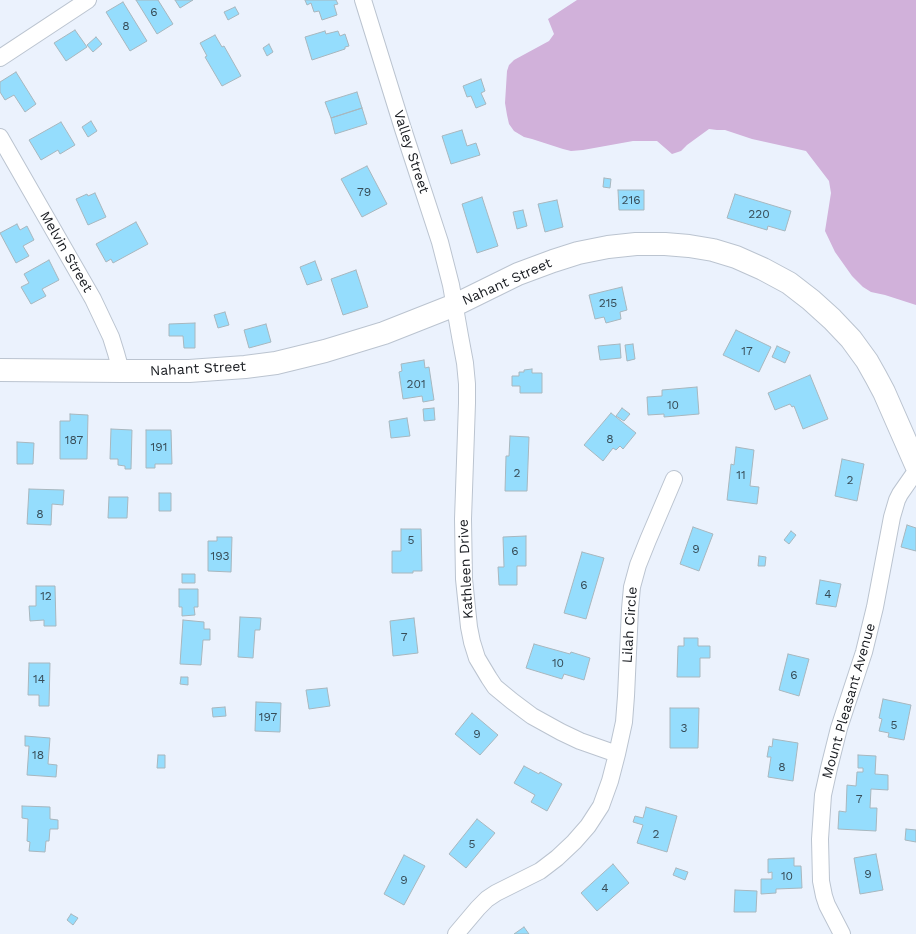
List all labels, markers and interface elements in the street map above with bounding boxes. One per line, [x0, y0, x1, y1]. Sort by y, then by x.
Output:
house number: 6 [150, 5, 158, 19]
house number: 8 [122, 19, 130, 33]
street label: Valley Street [390, 108, 432, 196]
house number: 79 [357, 185, 371, 199]
house number: 216 [622, 193, 640, 207]
house number: 220 [748, 207, 770, 221]
street label: Melvin Street [36, 209, 96, 295]
street label: Nahant Street [460, 255, 554, 309]
house number: 215 [599, 296, 617, 310]
house number: 17 [741, 344, 753, 358]
street label: Nahant Street [150, 358, 246, 380]
house number: 201 [406, 377, 426, 391]
house number: 10 [667, 398, 679, 412]
house number: 8 [606, 432, 614, 446]
house number: 187 [65, 433, 83, 447]
house number: 191 [151, 440, 167, 454]
house number: 2 [514, 466, 520, 480]
house number: 11 [736, 468, 746, 482]
house number: 2 [847, 473, 853, 487]
house number: 8 [36, 507, 44, 521]
street label: Kathleen Drive [455, 519, 477, 619]
house number: 5 [408, 533, 414, 547]
house number: 9 [692, 542, 700, 556]
house number: 6 [511, 544, 519, 558]
house number: 193 [211, 549, 229, 563]
house number: 6 [580, 578, 588, 592]
street label: Lilah Circle [619, 586, 641, 664]
house number: 4 [824, 587, 832, 601]
house number: 12 [40, 589, 52, 603]
street label: Mount Pleasant Avenue [819, 621, 879, 781]
house number: 7 [401, 630, 407, 644]
house number: 10 [552, 656, 564, 670]
house number: 6 [790, 668, 798, 682]
house number: 14 [33, 672, 45, 686]
house number: 197 [259, 710, 277, 724]
house number: 5 [891, 718, 897, 732]
house number: 3 [681, 721, 687, 735]
house number: 9 [473, 727, 481, 741]
house number: 18 [32, 748, 44, 762]
house number: 8 [778, 760, 786, 774]
house number: 7 [856, 792, 862, 806]
house number: 2 [653, 827, 659, 841]
house number: 5 [469, 837, 475, 851]
house number: 9 [864, 867, 872, 881]
house number: 10 [781, 869, 793, 883]
house number: 9 [400, 873, 408, 887]
house number: 4 [601, 881, 609, 895]

